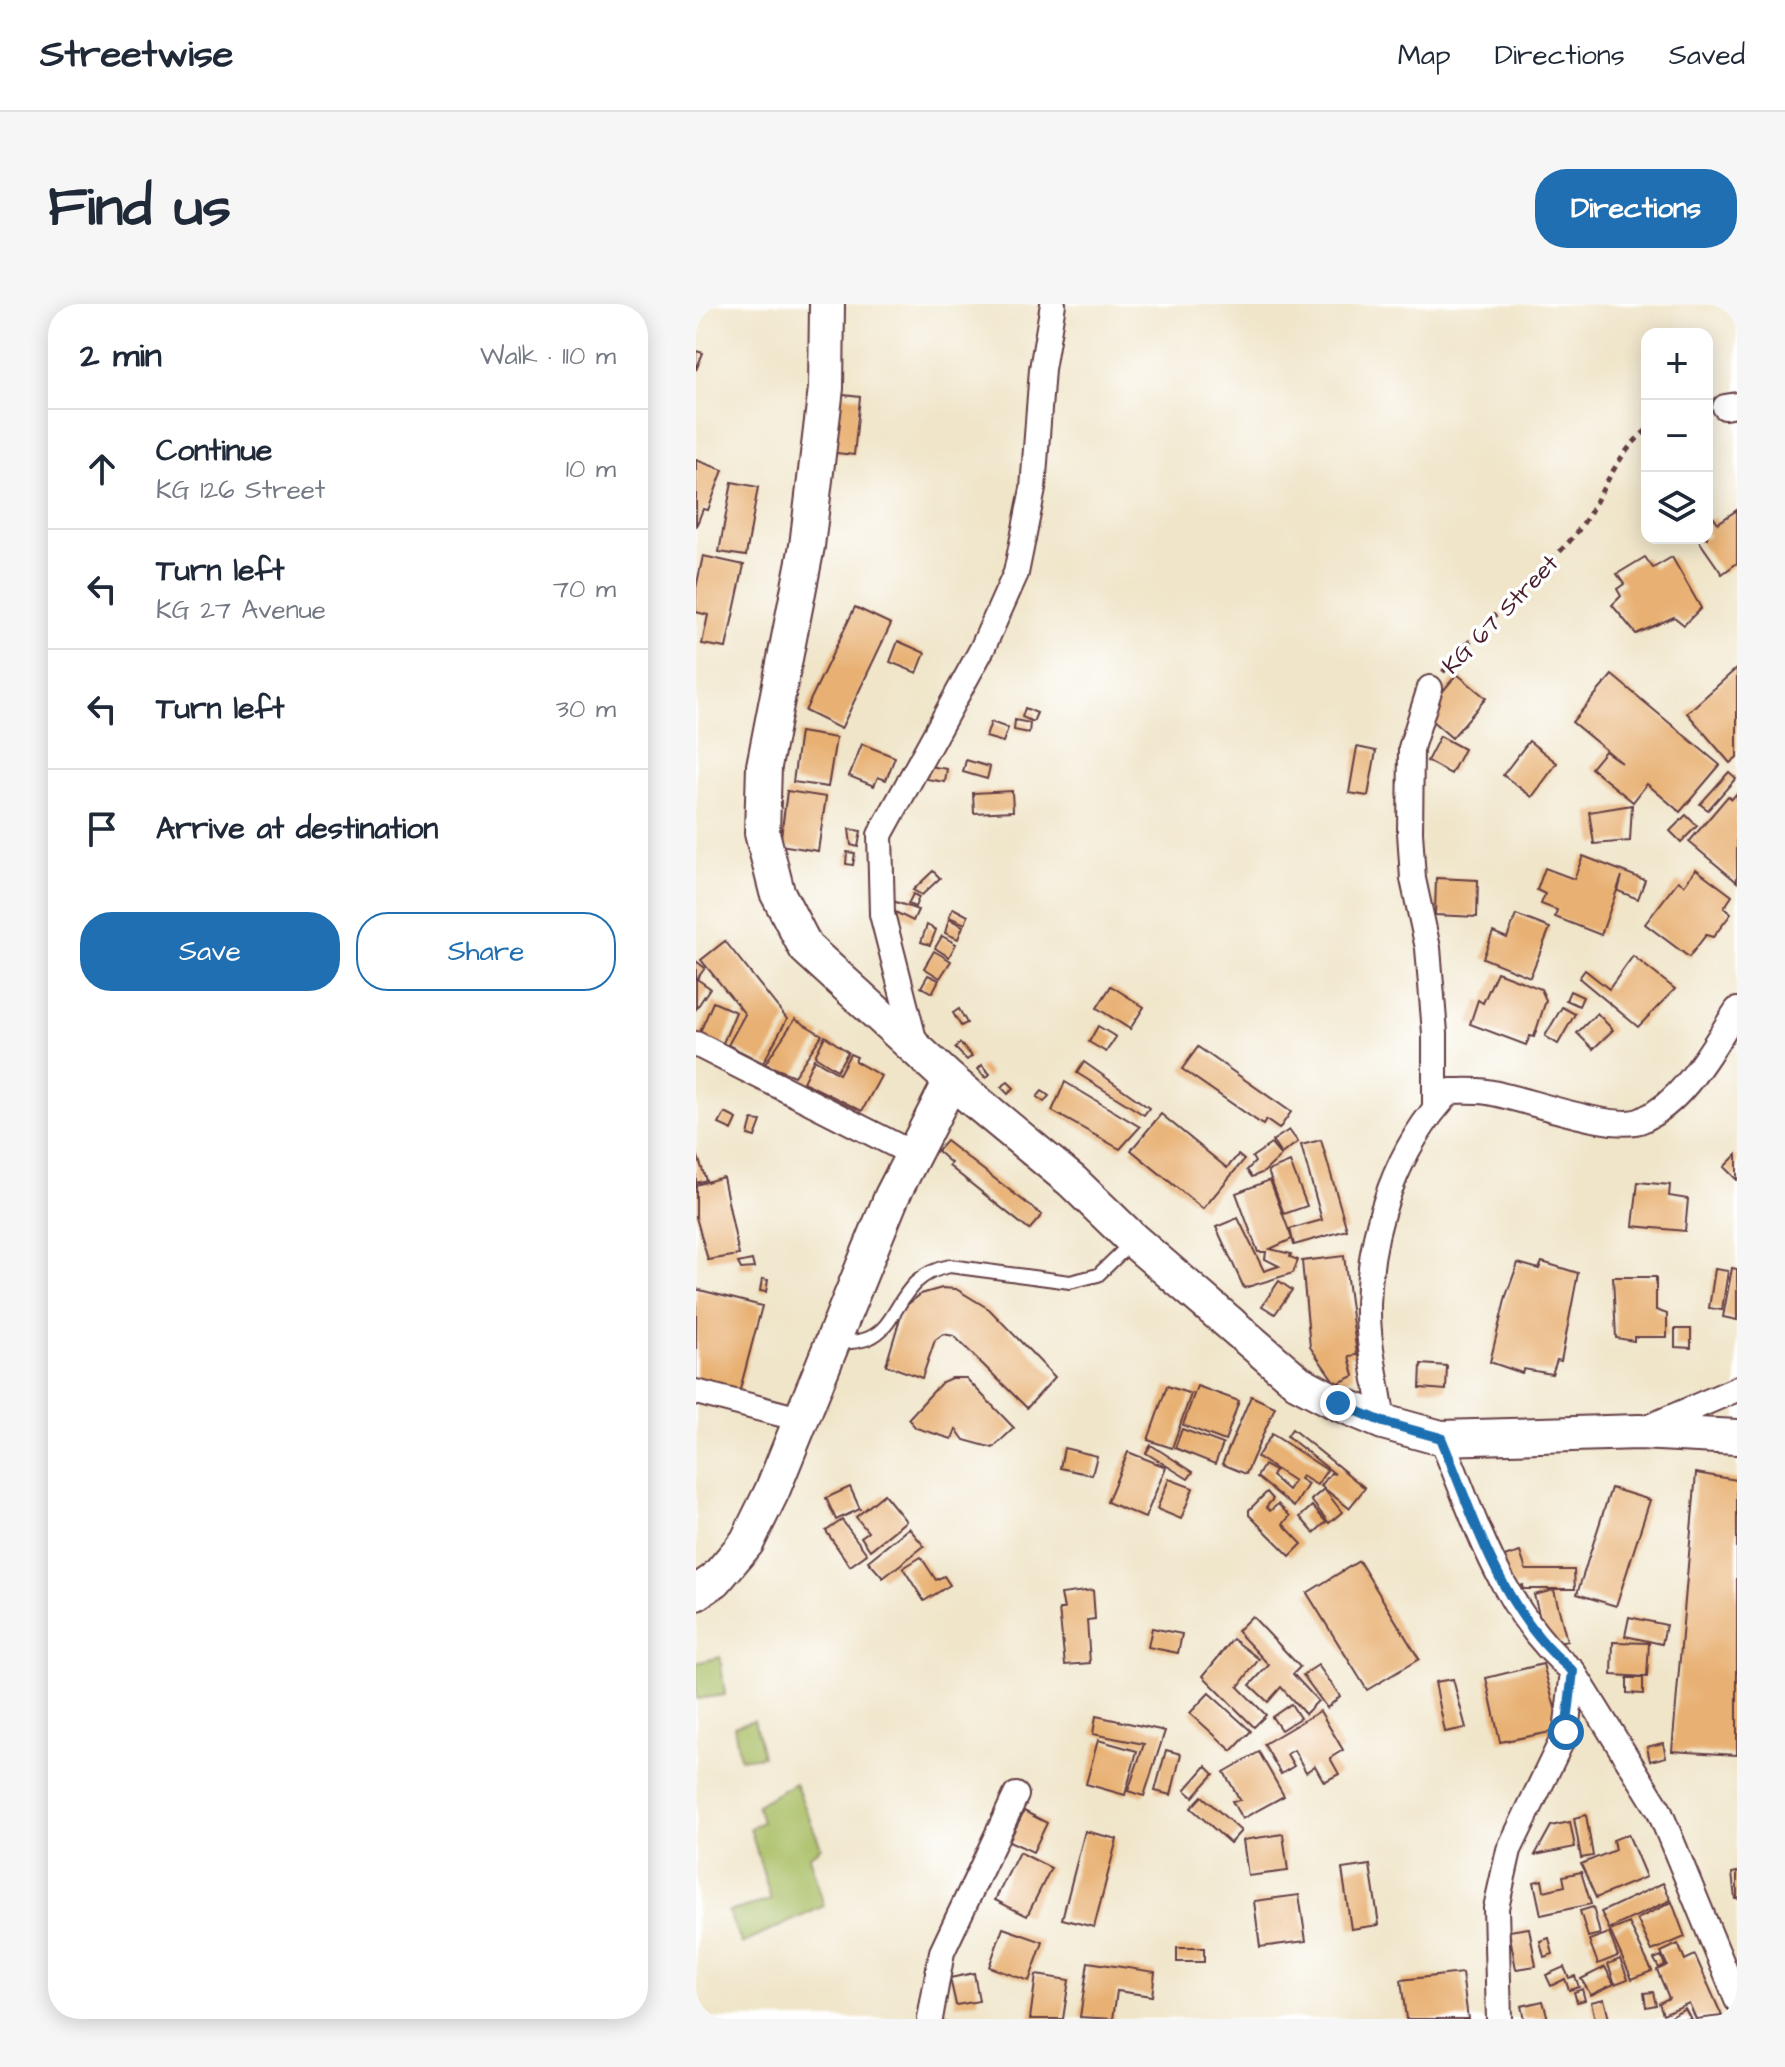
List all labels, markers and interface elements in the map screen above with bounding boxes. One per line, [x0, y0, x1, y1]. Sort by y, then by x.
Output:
text: Streetwise [40, 29, 233, 81]
text: Map [1398, 36, 1451, 75]
text: Directions [1495, 36, 1625, 75]
text: Saved [1669, 36, 1745, 75]
text: Find us [48, 169, 231, 247]
button: Directions [1535, 169, 1737, 248]
map controls [1641, 328, 1713, 544]
button: + [1641, 328, 1713, 400]
text: 2 min [80, 332, 162, 380]
text: Walk · 110 m [480, 338, 616, 374]
button: − [1641, 400, 1713, 472]
text: Continue [156, 430, 272, 472]
icon: ahead [80, 447, 124, 491]
text: 10 m [566, 451, 616, 487]
text: KG 126 Street [156, 472, 325, 508]
button: layers [1641, 472, 1713, 544]
street label: KG 67 Street [1435, 547, 1567, 682]
text: Turn left [156, 550, 284, 592]
icon: left [80, 567, 124, 611]
text: 70 m [553, 571, 616, 607]
text: KG 27 Avenue [156, 592, 326, 628]
icon: left [80, 687, 124, 731]
text: Turn left [156, 688, 284, 730]
text: 30 m [556, 691, 616, 727]
icon: arrive [80, 807, 124, 851]
text: Arrive at destination [156, 808, 438, 850]
button: Save [80, 912, 340, 991]
button: Share [356, 912, 616, 991]
route end [1320, 1385, 1356, 1421]
route start [1548, 1714, 1584, 1750]

